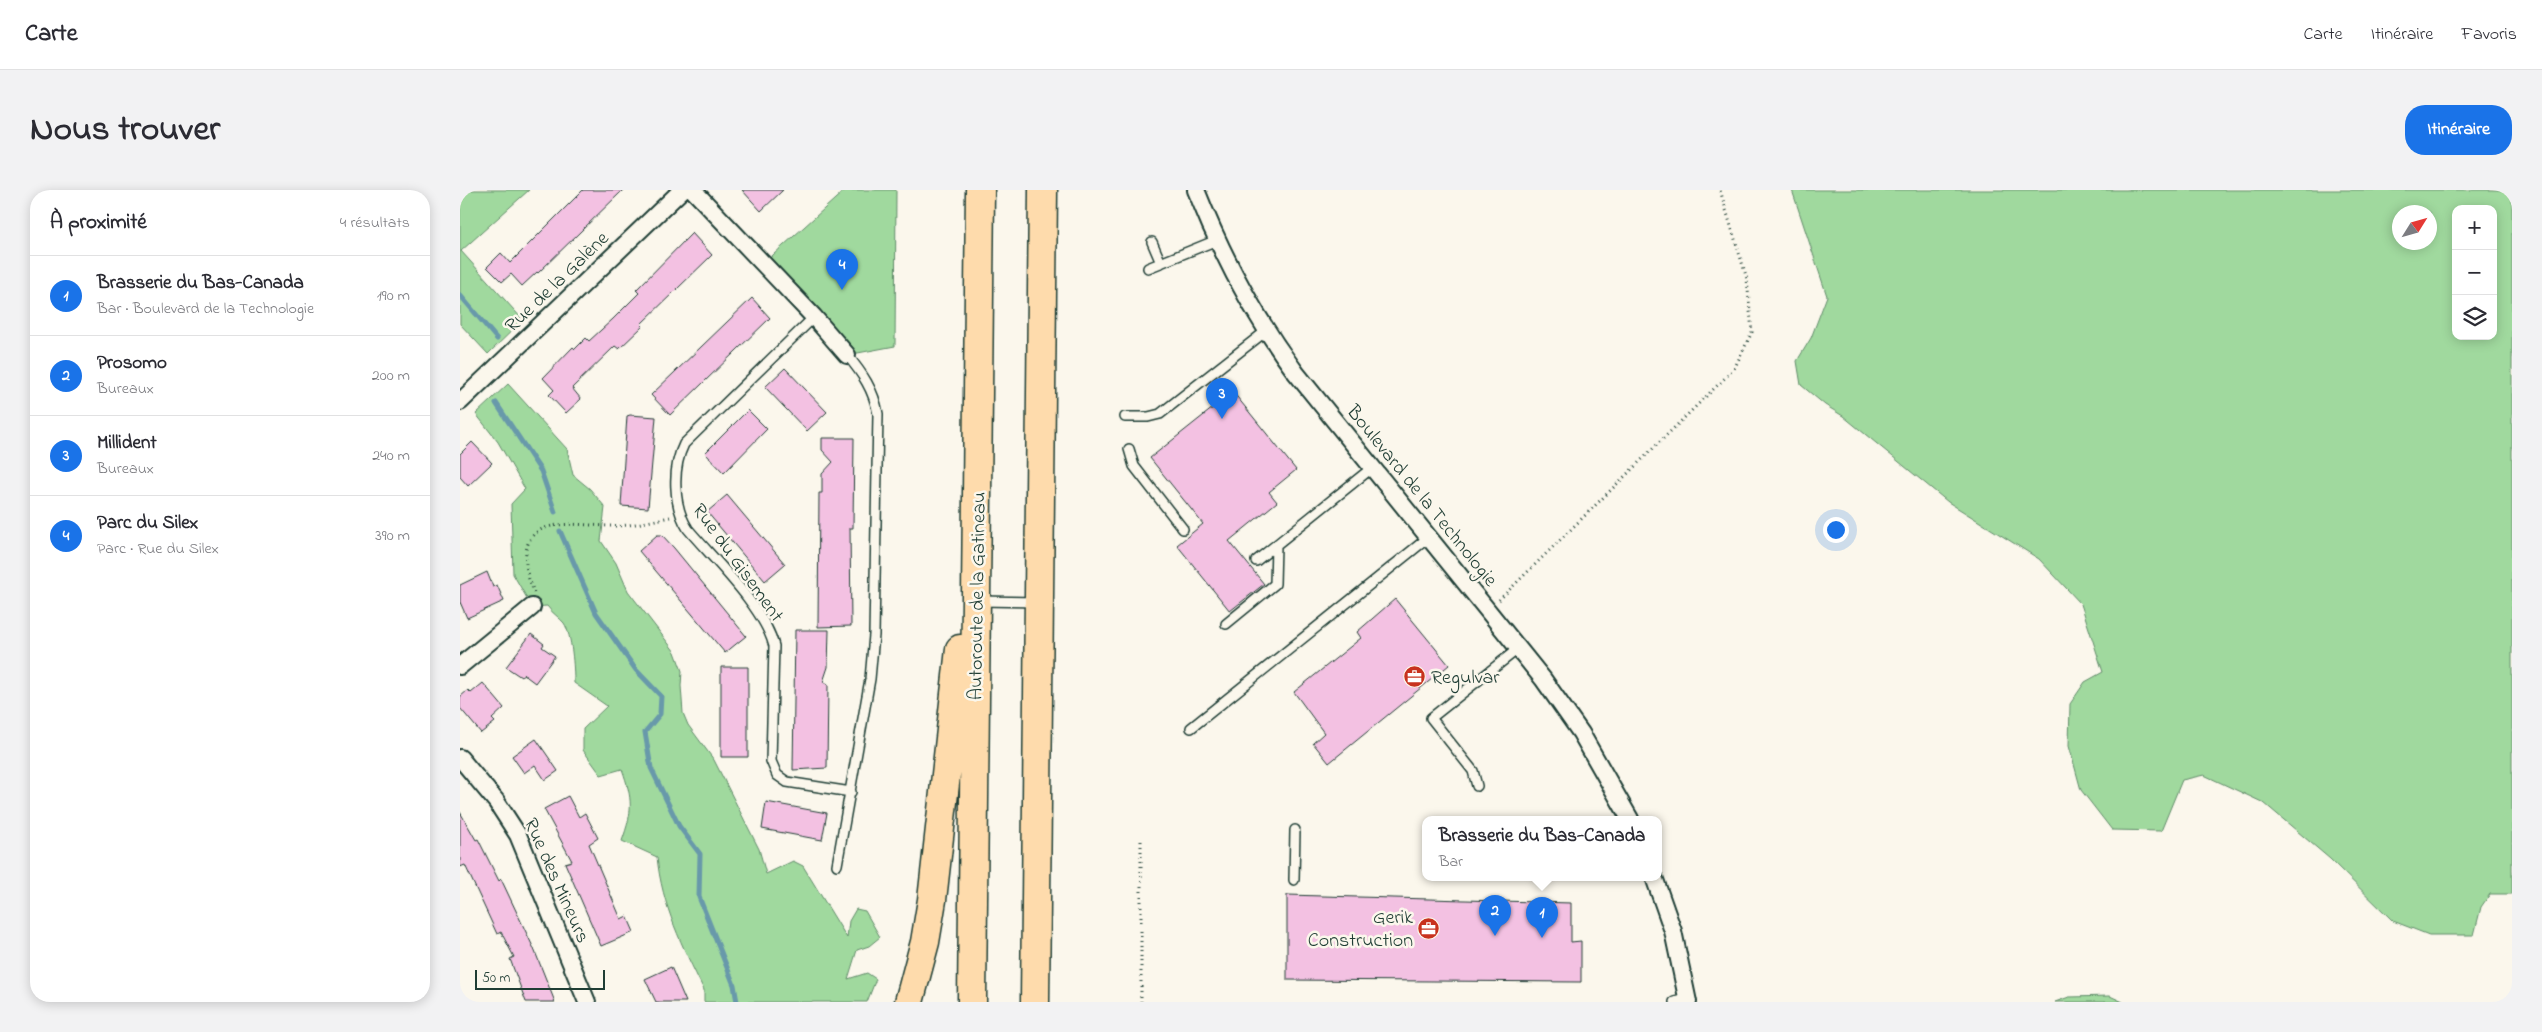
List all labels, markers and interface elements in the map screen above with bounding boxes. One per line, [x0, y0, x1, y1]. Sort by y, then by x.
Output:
text: Carte [25, 17, 77, 52]
text: Carte [2303, 22, 2343, 48]
text: Itinéraire [2371, 22, 2433, 48]
text: Favoris [2461, 22, 2517, 48]
text: Nous trouver [30, 105, 220, 156]
button: Itinéraire [2405, 105, 2512, 155]
north arrow [2392, 205, 2437, 250]
map controls [2452, 205, 2497, 340]
button: + [2452, 205, 2497, 250]
text: À proximité [50, 208, 147, 238]
text: 4 résultats [340, 211, 410, 235]
street label: Rue de la Galène [499, 225, 616, 340]
pin: 4 [826, 249, 858, 290]
button: − [2452, 250, 2497, 295]
text: Brasserie du Bas-Canada [97, 270, 304, 297]
text: 1 [63, 284, 69, 308]
text: 190 m [377, 284, 410, 308]
button: layers [2452, 295, 2497, 340]
text: Bar · Boulevard de la Technologie [97, 297, 314, 321]
text: Prosomo [97, 350, 167, 377]
text: 2 [62, 364, 70, 388]
text: 200 m [372, 364, 410, 388]
text: Bureaux [97, 377, 154, 401]
pin: 3 [1206, 378, 1238, 419]
street label: Boulevard de la Technologie [1337, 399, 1504, 594]
text: Millident [97, 430, 157, 457]
text: 3 [63, 444, 69, 468]
text: 240 m [372, 444, 410, 468]
text: Bureaux [97, 457, 154, 481]
street label: Autoroute de la Gatineau [962, 492, 995, 701]
street label: Rue du Gisement [684, 498, 790, 629]
text: Parc du Silex [97, 510, 198, 537]
your location [1823, 517, 1849, 543]
text: 4 [63, 524, 69, 548]
text: 390 m [375, 524, 410, 548]
text: Parc · Rue du Silex [97, 537, 219, 561]
office icon: Regulvar [1403, 664, 1427, 688]
place label: Regulvar [1431, 664, 1500, 694]
street label: Rue des Mineurs [515, 814, 596, 948]
popup [1422, 816, 1662, 881]
text: Brasserie du Bas-Canada [1439, 823, 1645, 850]
text: Bar [1439, 850, 1463, 874]
pin: 2 [1479, 895, 1511, 936]
pin: 1 [1526, 897, 1558, 938]
place label: Gerik Construction [1308, 904, 1413, 956]
office icon: Gerik Construction [1417, 916, 1441, 940]
scale bar [475, 967, 605, 990]
text: 50 m [482, 968, 510, 989]

